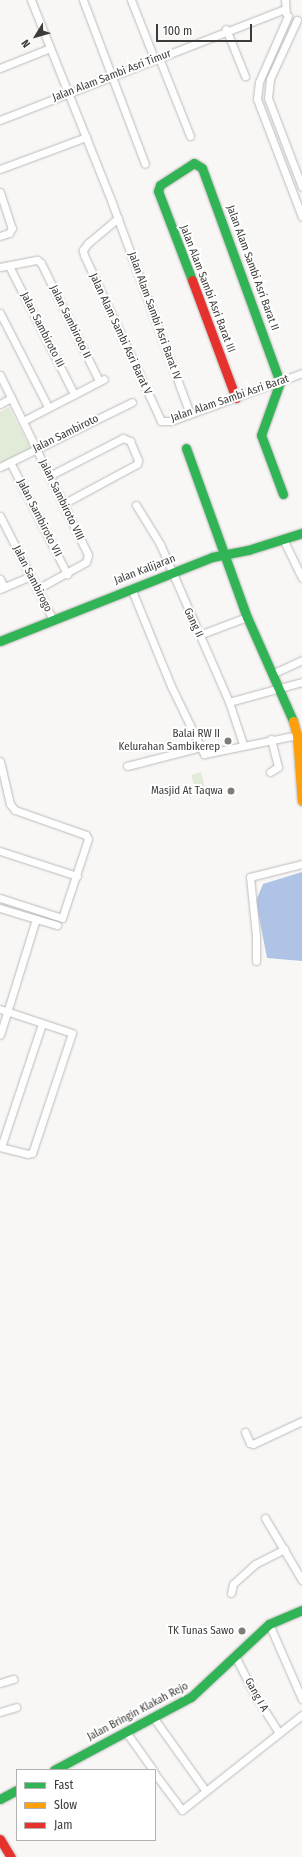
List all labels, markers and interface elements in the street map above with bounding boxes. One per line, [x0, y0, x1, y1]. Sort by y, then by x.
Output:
north arrow [16, 16, 56, 56]
scale bar [158, 16, 254, 42]
text: 100 m [163, 24, 192, 38]
text: N [19, 37, 33, 50]
street label: Jalan Alam Sambi Asri Timur [51, 47, 173, 105]
street label: Jalan Alam Sambi Asri Barat II [223, 204, 281, 332]
street label: Jalan Alam Sambi Asri Barat III [177, 223, 237, 355]
street label: Jalan Alam Sambi Asri Barat IV [125, 250, 183, 382]
street label: Jalan Alam Sambi Asri Barat V [86, 271, 154, 397]
street label: Jalan Sambiroto II [47, 283, 93, 361]
street label: Jalan Sambiroto III [17, 290, 67, 370]
street label: Jalan Alam Sambi Asri Barat [169, 373, 291, 425]
street label: Jalan Sambiroto [31, 412, 101, 456]
street label: Jalan Sambiroto VIII [36, 457, 86, 543]
street label: Jalan Sambiroto VII [14, 477, 64, 559]
street label: Jalan Sambirogo [10, 544, 54, 614]
street label: Jalan Kalijaran [113, 552, 177, 588]
street label: Gang II [180, 606, 206, 640]
place label: Balai RW II Kelurahan Sambikerep [119, 728, 220, 754]
marker: Balai RW II Kelurahan Sambikerep [223, 736, 233, 746]
place label: Masjid At Taqwa [151, 784, 223, 798]
marker: Masjid At Taqwa [226, 786, 236, 796]
place label: TK Tunas Sawo [168, 1624, 234, 1638]
marker: TK Tunas Sawo [237, 1626, 247, 1636]
street label: Gang I A [241, 1676, 271, 1714]
street label: Jalan Bringin Klakah Rejo [85, 1680, 191, 1744]
legend [16, 1769, 156, 1841]
text: Fast [54, 1778, 73, 1792]
text: Slow [54, 1798, 77, 1812]
text: Jam [54, 1818, 72, 1832]

